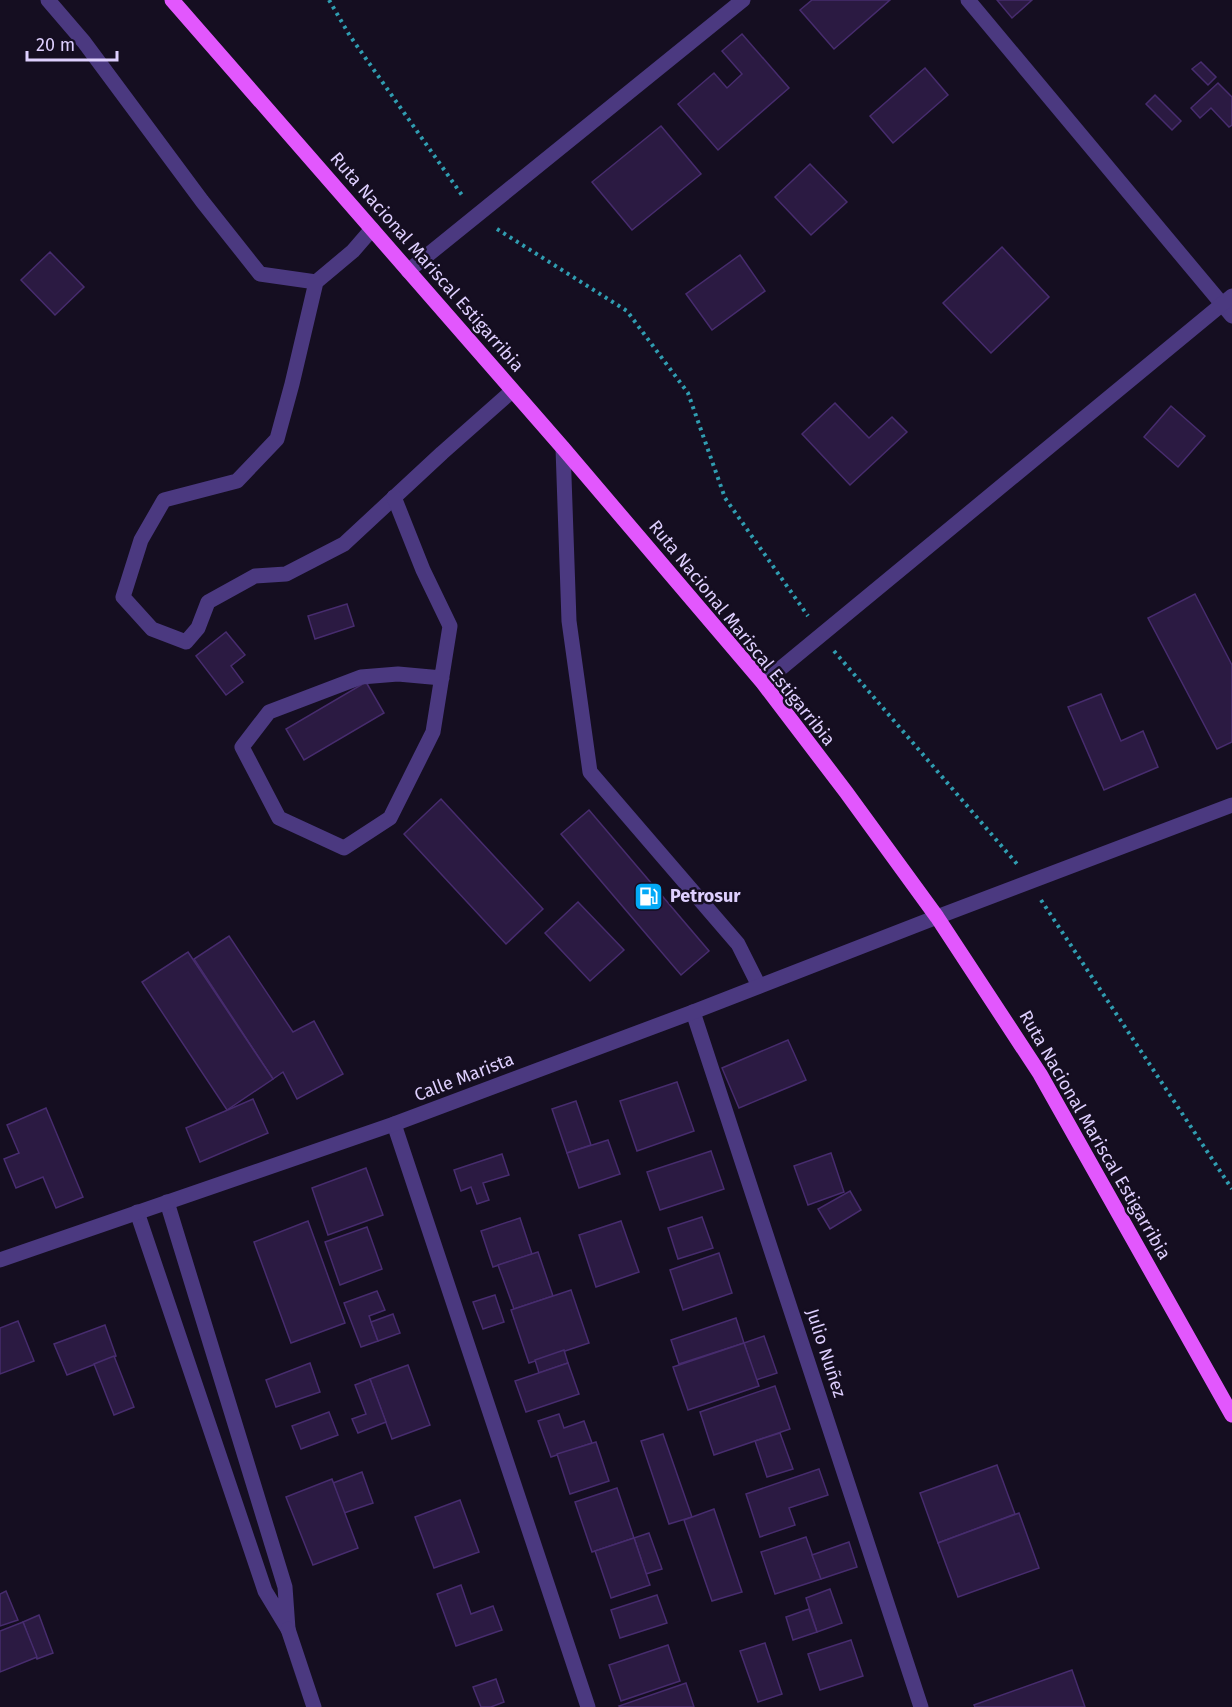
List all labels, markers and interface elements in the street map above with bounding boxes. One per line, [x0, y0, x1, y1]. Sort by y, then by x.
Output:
scale bar [27, 24, 117, 62]
text: 20 m [36, 34, 75, 56]
street label: Ruta Nacional Mariscal Estigarribia [326, 148, 528, 376]
street label: Ruta Nacional Mariscal Estigarribia [644, 516, 840, 750]
fuel station icon: Petrosur [633, 880, 665, 912]
place label: Petrosur [670, 885, 741, 907]
street label: Ruta Nacional Mariscal Estigarribia [1014, 1007, 1176, 1263]
street label: Calle Marista [411, 1048, 517, 1106]
street label: Julio Nuñez [801, 1306, 851, 1400]

